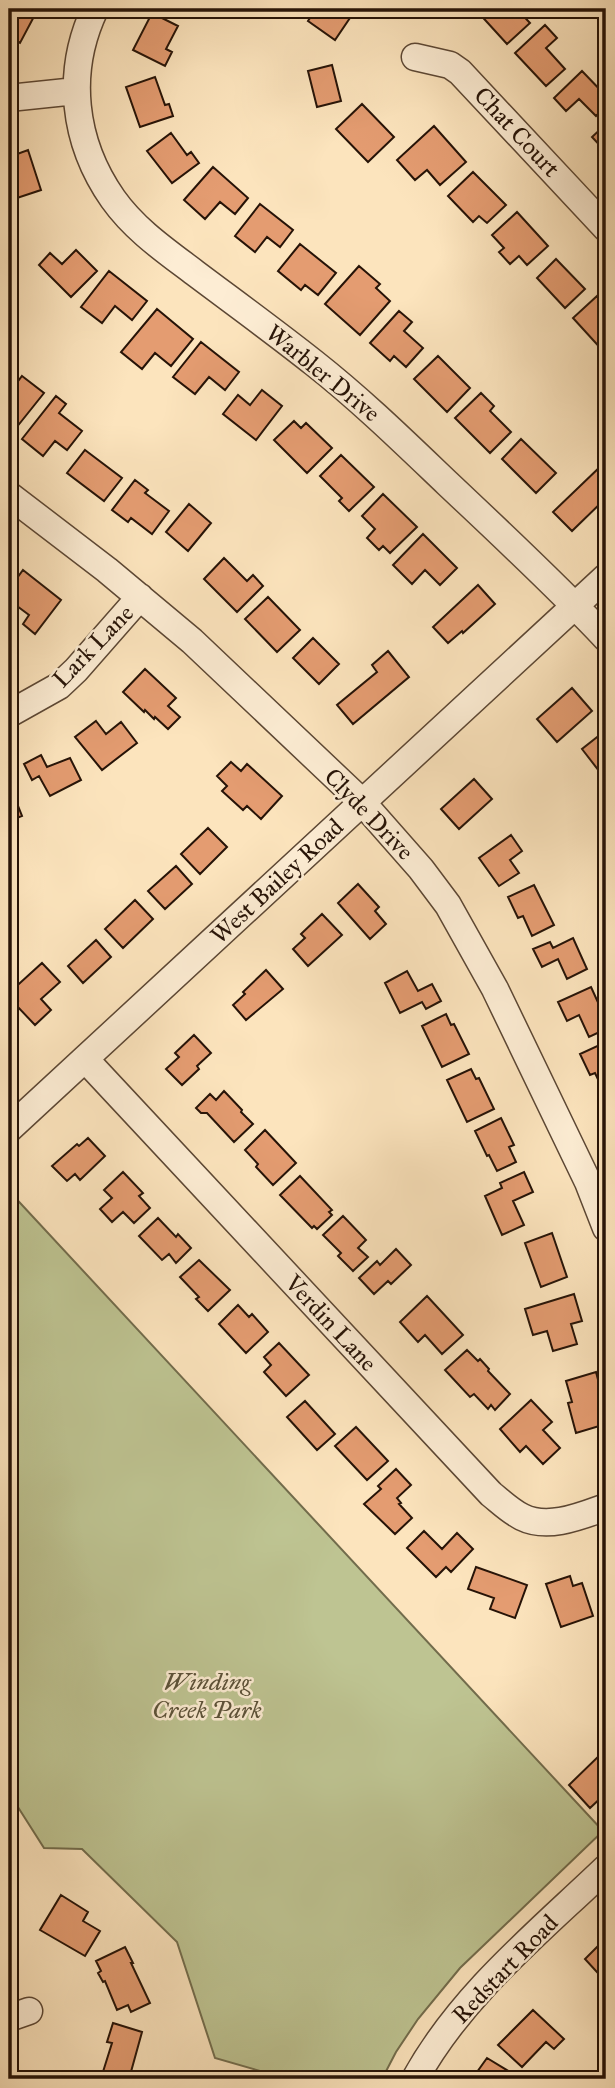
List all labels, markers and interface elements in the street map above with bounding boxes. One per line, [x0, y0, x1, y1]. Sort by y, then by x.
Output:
street label: Chat Court [468, 81, 567, 184]
street label: Warbler Drive [260, 318, 386, 428]
street label: Lark Lane [46, 598, 140, 694]
street label: Clyde Drive [318, 762, 420, 866]
street label: West Bailey Road [204, 812, 350, 950]
street label: Verdin Lane [278, 1268, 383, 1378]
park label: Winding Creek Park [152, 1667, 262, 1725]
street label: Redstart Road [446, 1908, 564, 2030]

